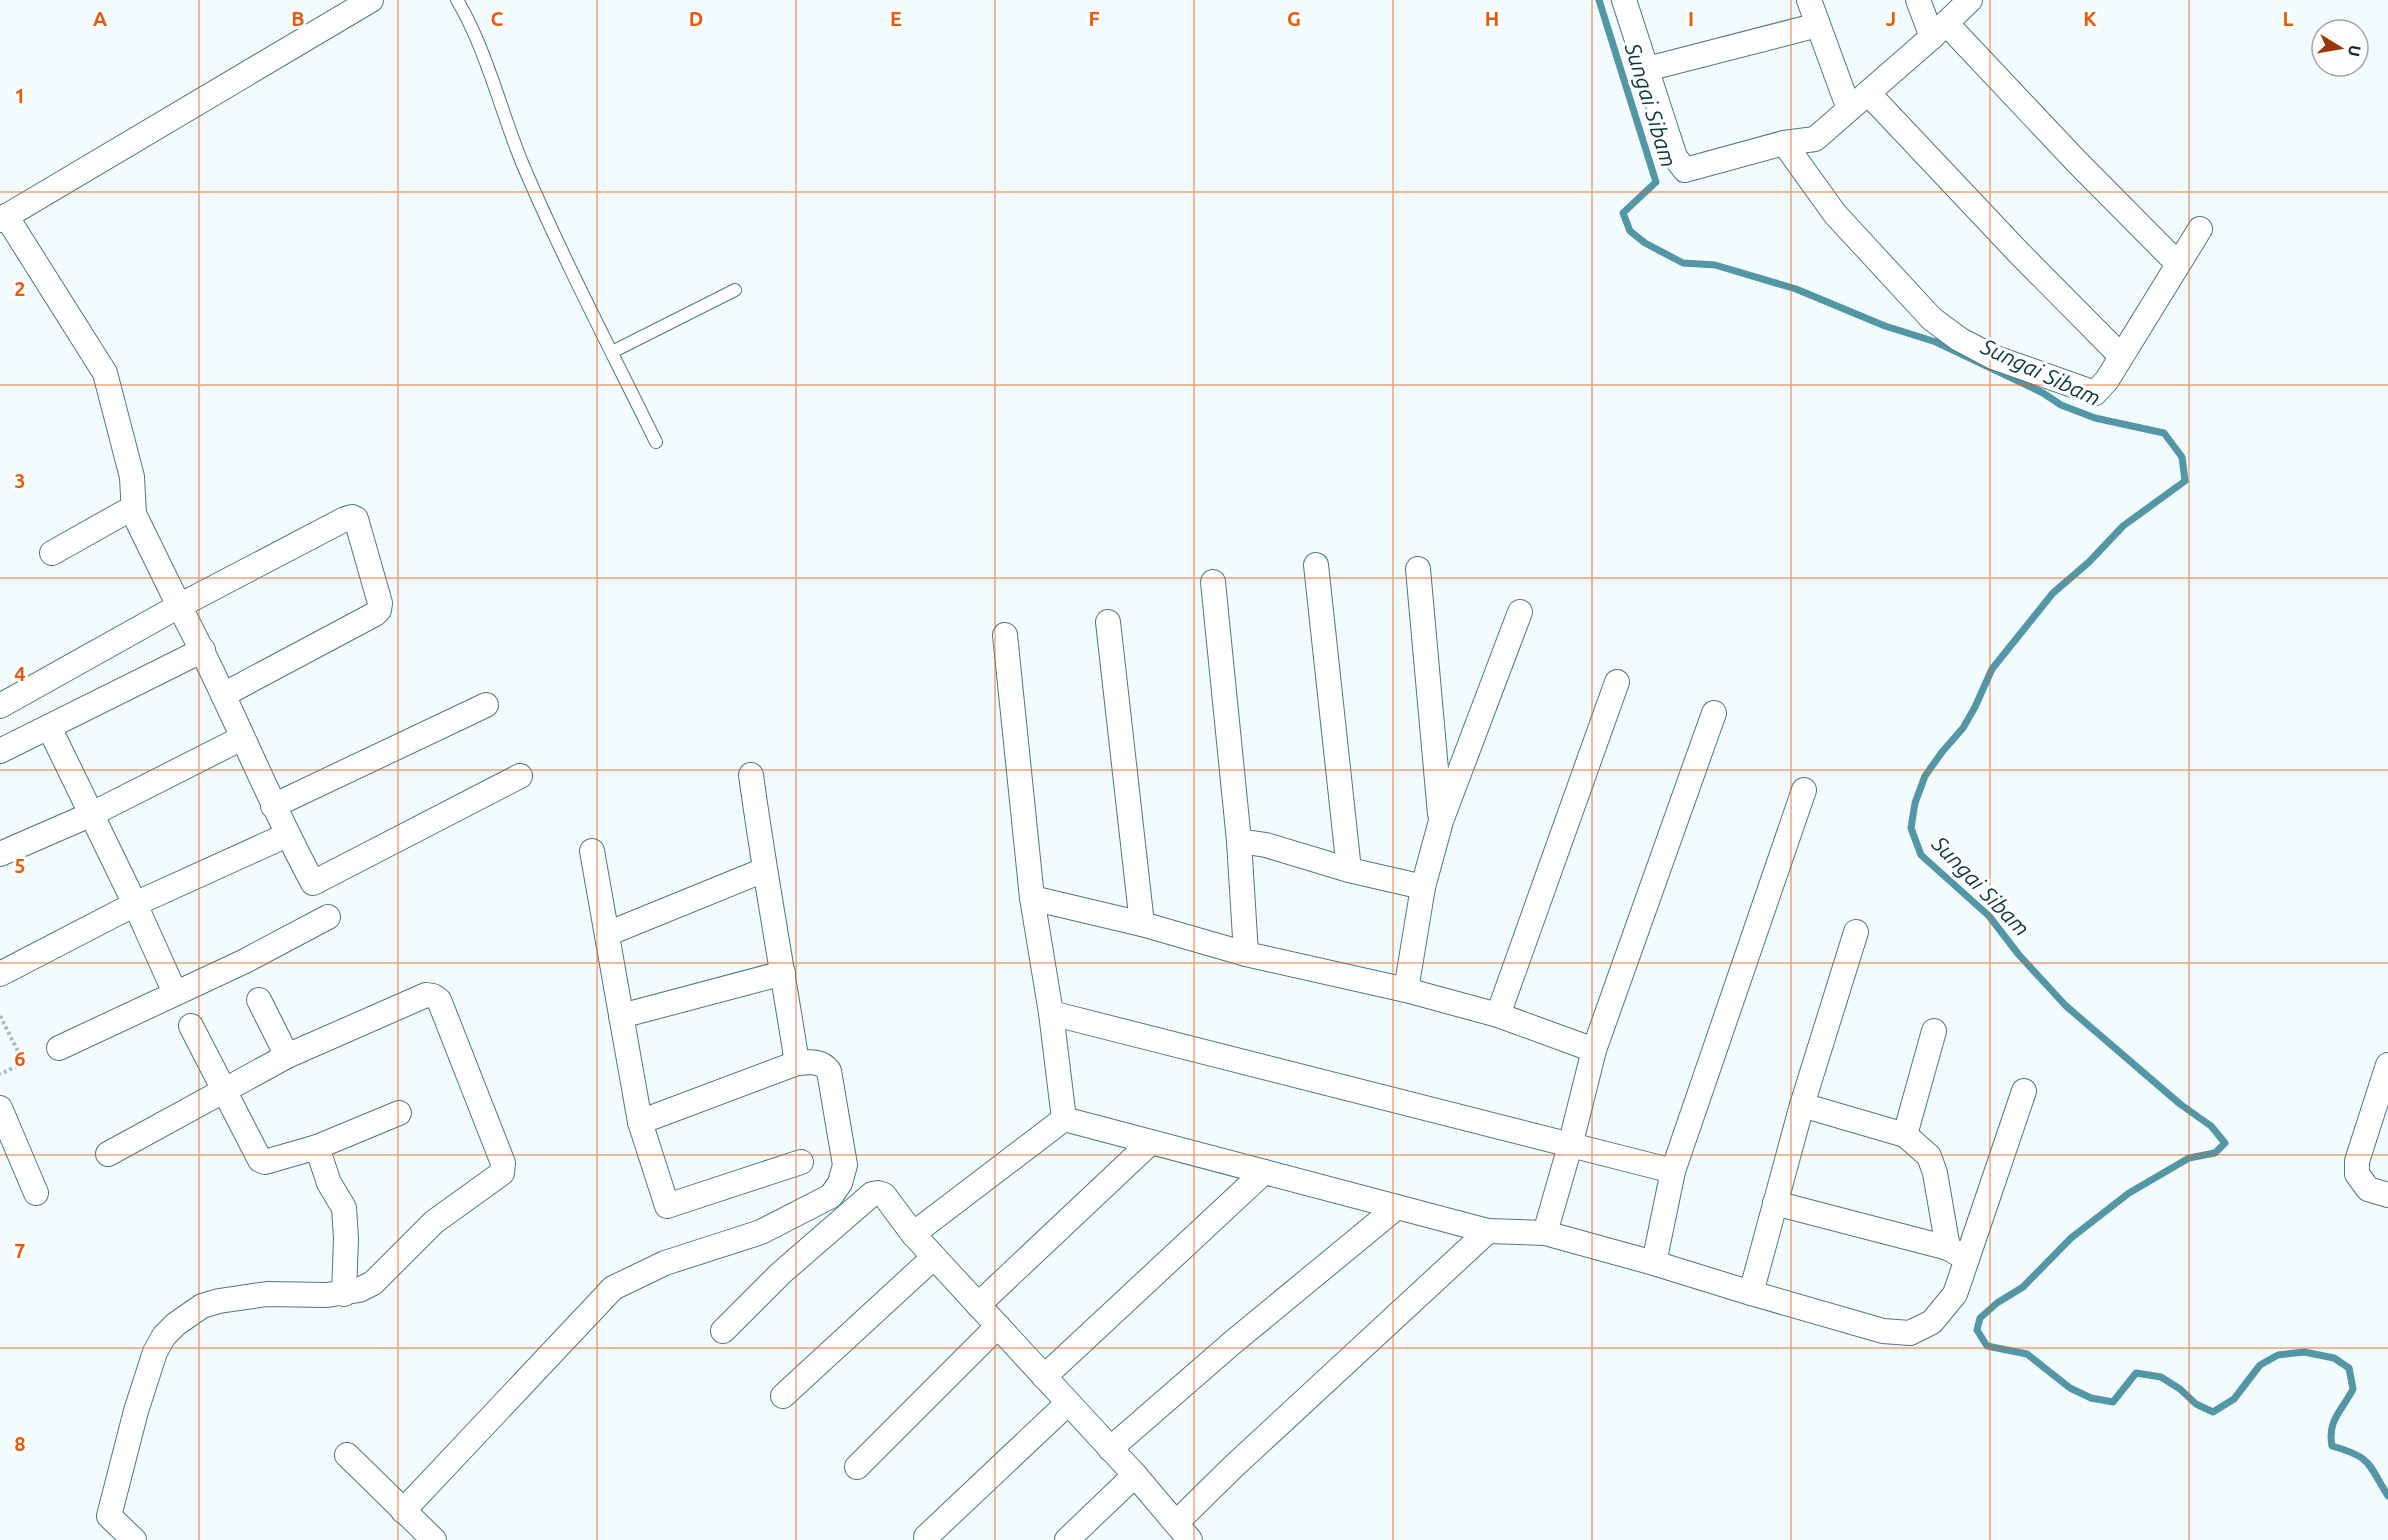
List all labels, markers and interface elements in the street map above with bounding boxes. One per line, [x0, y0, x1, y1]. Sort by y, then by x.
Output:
text: A [93, 7, 107, 30]
text: B [291, 7, 305, 30]
text: C [491, 7, 504, 30]
text: D [689, 7, 703, 30]
text: E [890, 7, 902, 30]
text: F [1088, 7, 1100, 30]
text: G [1287, 7, 1301, 30]
text: H [1485, 7, 1499, 30]
text: I [1688, 7, 1694, 30]
text: J [1886, 7, 1896, 30]
text: K [2083, 7, 2097, 30]
text: L [2283, 7, 2294, 30]
north arrow [2310, 18, 2370, 78]
water label: Sungai Sibam [1620, 39, 1682, 170]
text: U [2345, 44, 2365, 58]
text: 1 [14, 84, 26, 107]
text: 2 [14, 277, 26, 300]
water label: Sungai Sibam [1977, 333, 2105, 410]
text: 3 [14, 469, 26, 492]
text: 4 [14, 662, 26, 685]
water label: Sungai Sibam [1927, 830, 2035, 941]
text: 5 [14, 854, 26, 877]
text: 6 [14, 1047, 26, 1070]
text: 7 [14, 1239, 26, 1262]
text: 8 [14, 1432, 26, 1455]

